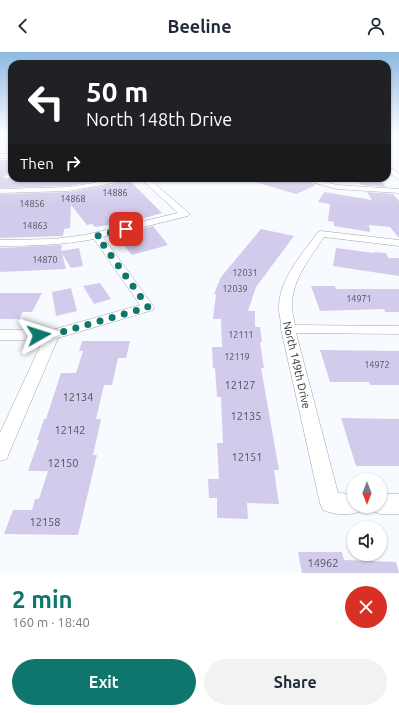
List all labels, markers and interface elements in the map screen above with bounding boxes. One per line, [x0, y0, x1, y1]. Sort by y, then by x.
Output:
icon: back [12, 15, 34, 37]
icon: person [365, 15, 387, 37]
text: Beeline [167, 16, 232, 36]
icon: left [20, 76, 72, 128]
text: 50 m [86, 76, 148, 107]
text: North 148th Drive [86, 109, 232, 129]
icon: right [62, 152, 84, 174]
text: Then [20, 155, 54, 172]
house number: 14886 [102, 188, 128, 198]
house number: 14868 [60, 194, 86, 204]
house number: 14856 [19, 199, 45, 209]
pin [109, 212, 143, 246]
icon: arrive [115, 218, 137, 240]
house number: 14863 [22, 221, 48, 231]
house number: 14870 [32, 255, 58, 265]
house number: 12031 [232, 268, 258, 278]
house number: 12039 [222, 284, 248, 294]
house number: 14971 [346, 294, 372, 304]
position arrow [18, 314, 60, 356]
street label: North 149th Drive [281, 320, 313, 410]
house number: 12111 [228, 330, 254, 340]
house number: 12119 [224, 352, 250, 362]
house number: 14972 [364, 360, 390, 370]
house number: 12127 [224, 379, 256, 391]
house number: 12134 [62, 391, 94, 403]
house number: 12135 [230, 410, 262, 422]
house number: 12142 [54, 424, 86, 436]
house number: 12151 [231, 451, 263, 463]
house number: 12150 [47, 457, 79, 469]
north arrow [347, 473, 387, 513]
map controls [347, 473, 387, 561]
house number: 12158 [29, 516, 61, 528]
button: sound [347, 521, 387, 561]
house number: 14962 [307, 557, 339, 569]
text: 2 min [12, 586, 73, 613]
button: close [345, 586, 387, 628]
text: 160 m · 18:40 [12, 615, 90, 629]
button: Exit [12, 659, 196, 705]
button: Share [204, 659, 387, 705]

